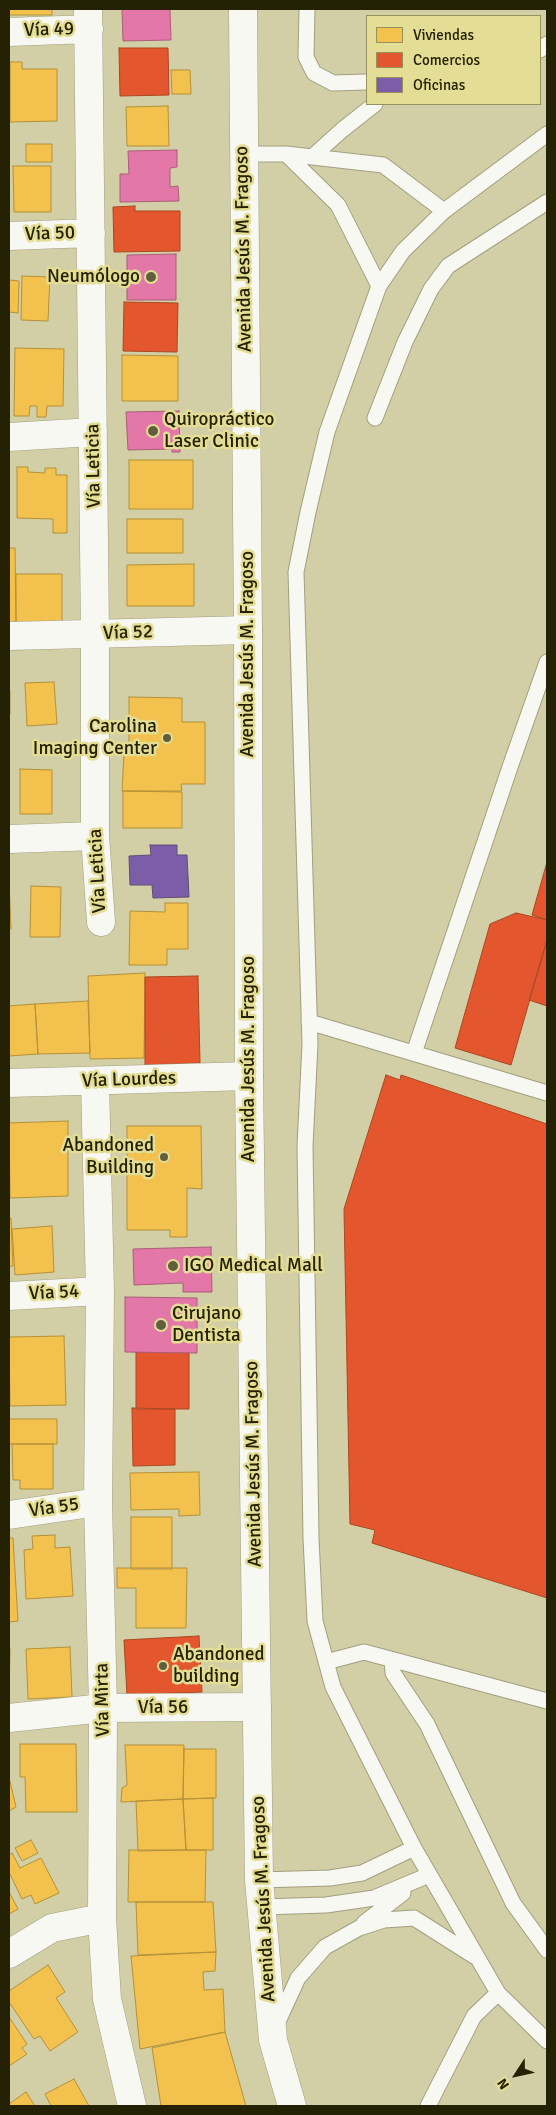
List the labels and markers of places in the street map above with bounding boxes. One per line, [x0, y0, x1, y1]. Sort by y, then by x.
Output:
place label: Neumólogo [47, 266, 140, 288]
marker: Neumólogo [144, 270, 158, 284]
place label: Quiropráctico Laser Clinic [164, 409, 274, 453]
marker: Quiropráctico Laser Clinic [146, 424, 160, 438]
place label: Carolina Imaging Center [33, 716, 157, 760]
marker: Carolina Imaging Center [161, 732, 173, 744]
place label: Abandoned Building [62, 1135, 154, 1179]
marker: Abandoned Building [158, 1151, 170, 1163]
place label: IGO Medical Mall [184, 1255, 323, 1277]
marker: IGO Medical Mall [166, 1259, 180, 1273]
place label: Cirujano Dentista [172, 1303, 241, 1347]
marker: Cirujano Dentista [154, 1318, 168, 1332]
place label: Abandoned building [173, 1644, 265, 1688]
marker: Abandoned building [157, 1660, 169, 1672]

